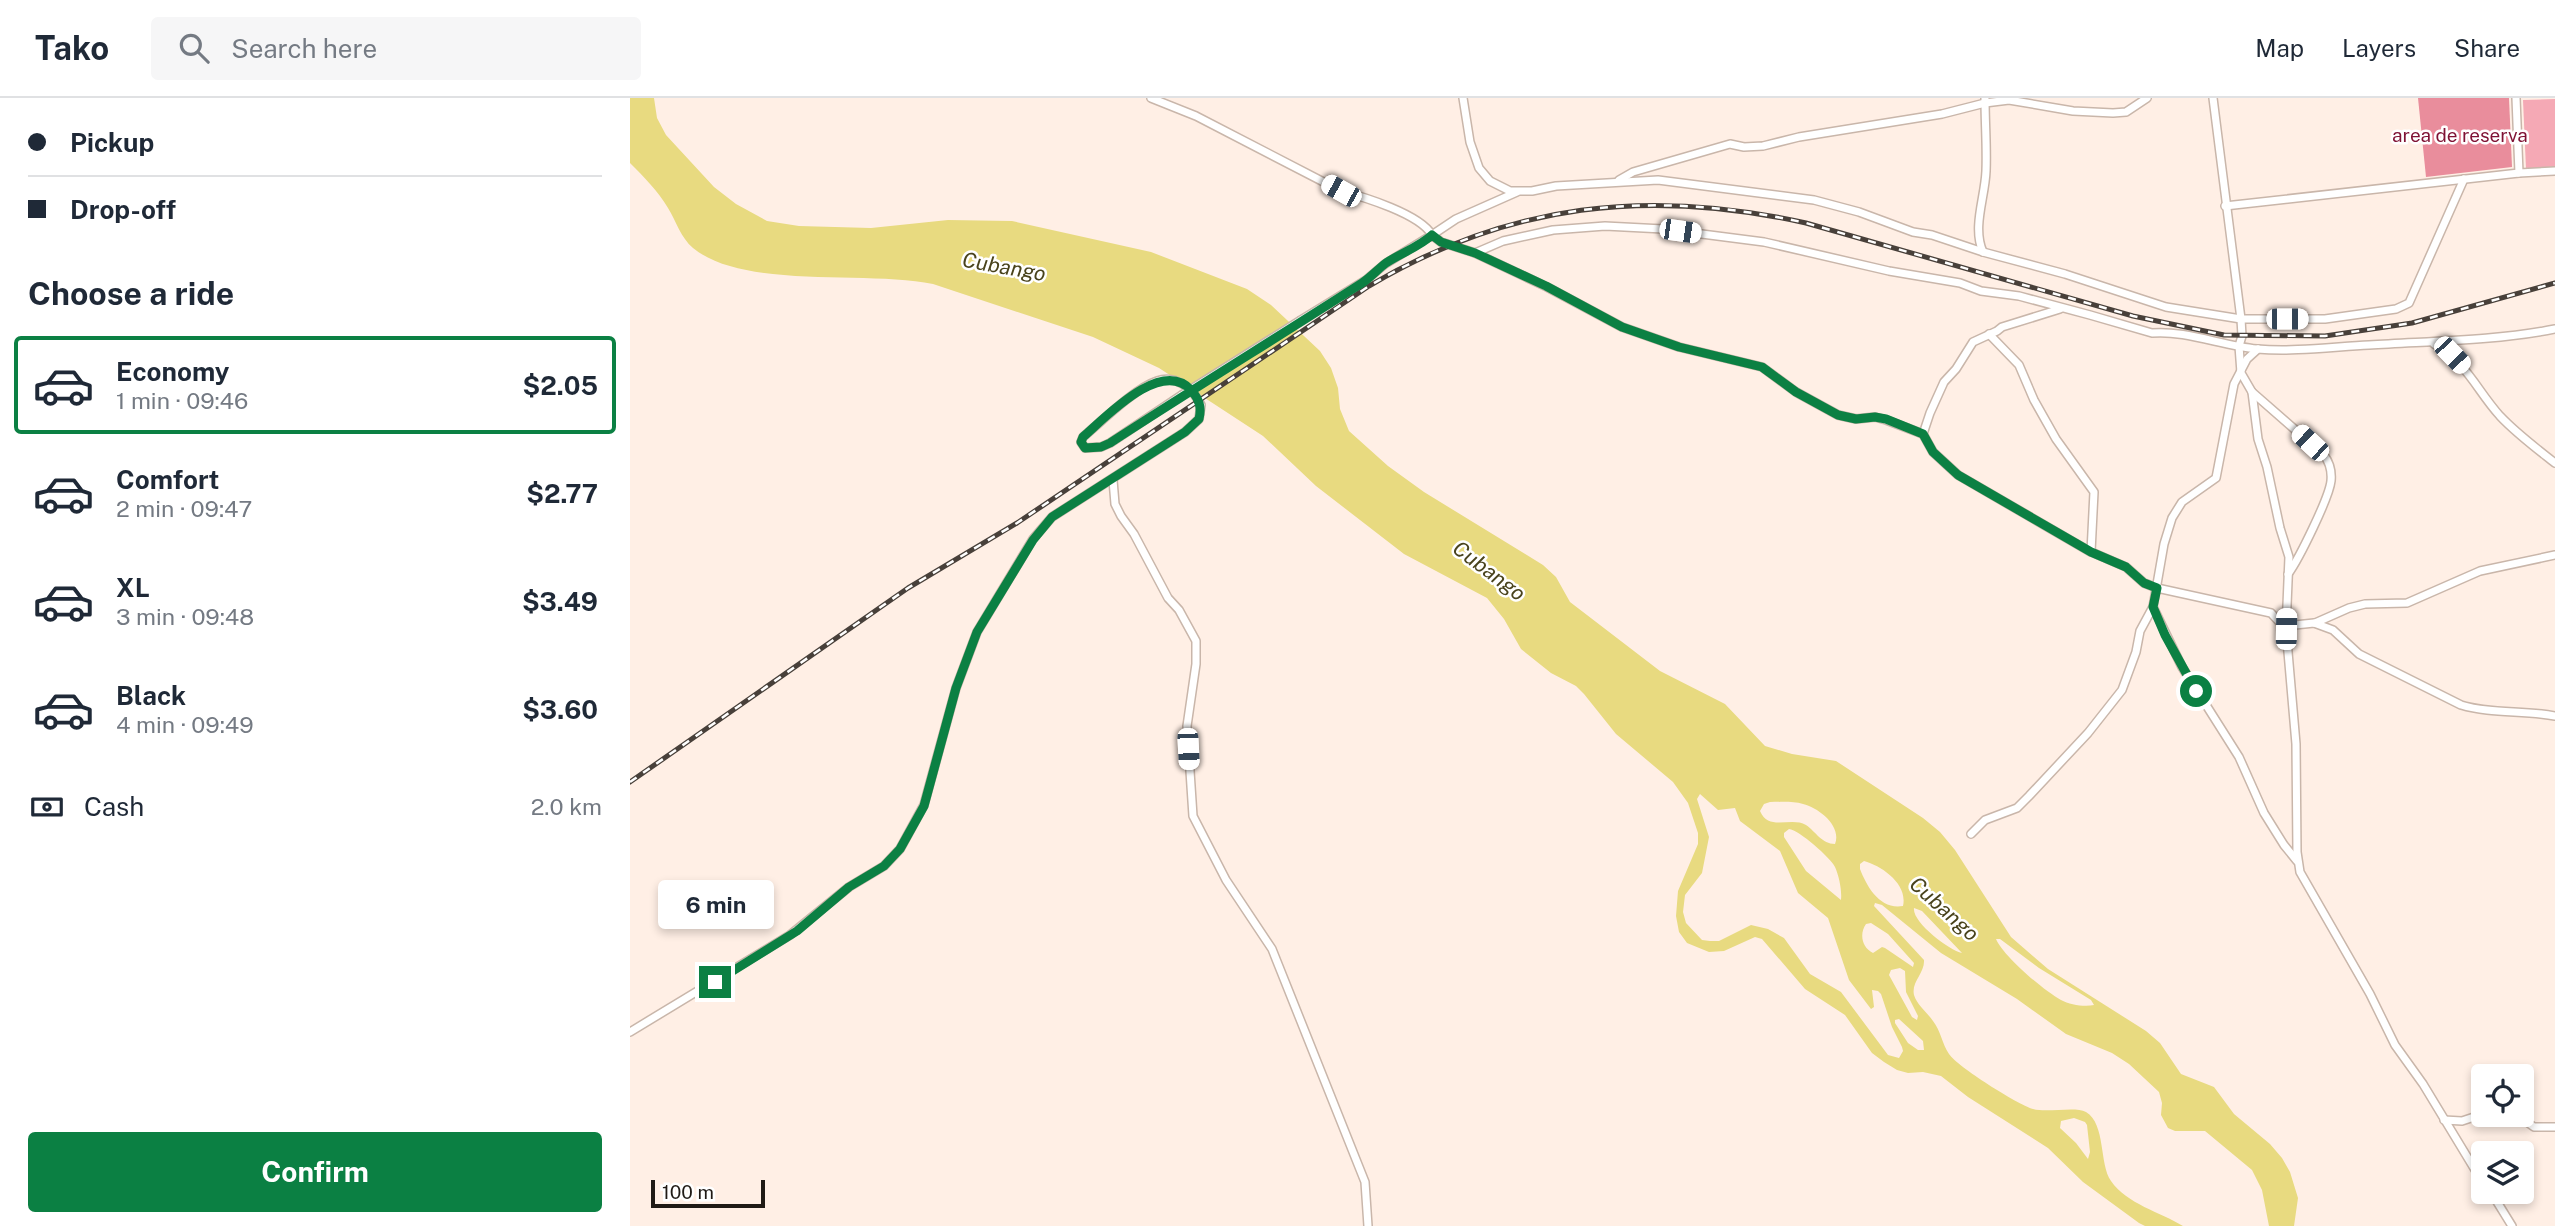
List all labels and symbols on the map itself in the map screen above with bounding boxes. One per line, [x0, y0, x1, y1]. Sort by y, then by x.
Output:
park label: area de reserva [2392, 124, 2528, 146]
car [1318, 172, 1365, 210]
car [1658, 218, 1703, 244]
water label: Cubango [960, 247, 1048, 286]
car [2267, 309, 2309, 330]
car [2430, 333, 2475, 377]
car [2288, 421, 2333, 465]
water label: Cubango [1448, 535, 1531, 606]
car [2276, 608, 2297, 650]
route start [2180, 675, 2212, 707]
car [1177, 727, 1200, 771]
water label: Cubango [1905, 871, 1984, 946]
callout: 6 min [657, 880, 773, 930]
route end [699, 966, 731, 998]
scale bar [651, 1177, 765, 1209]

